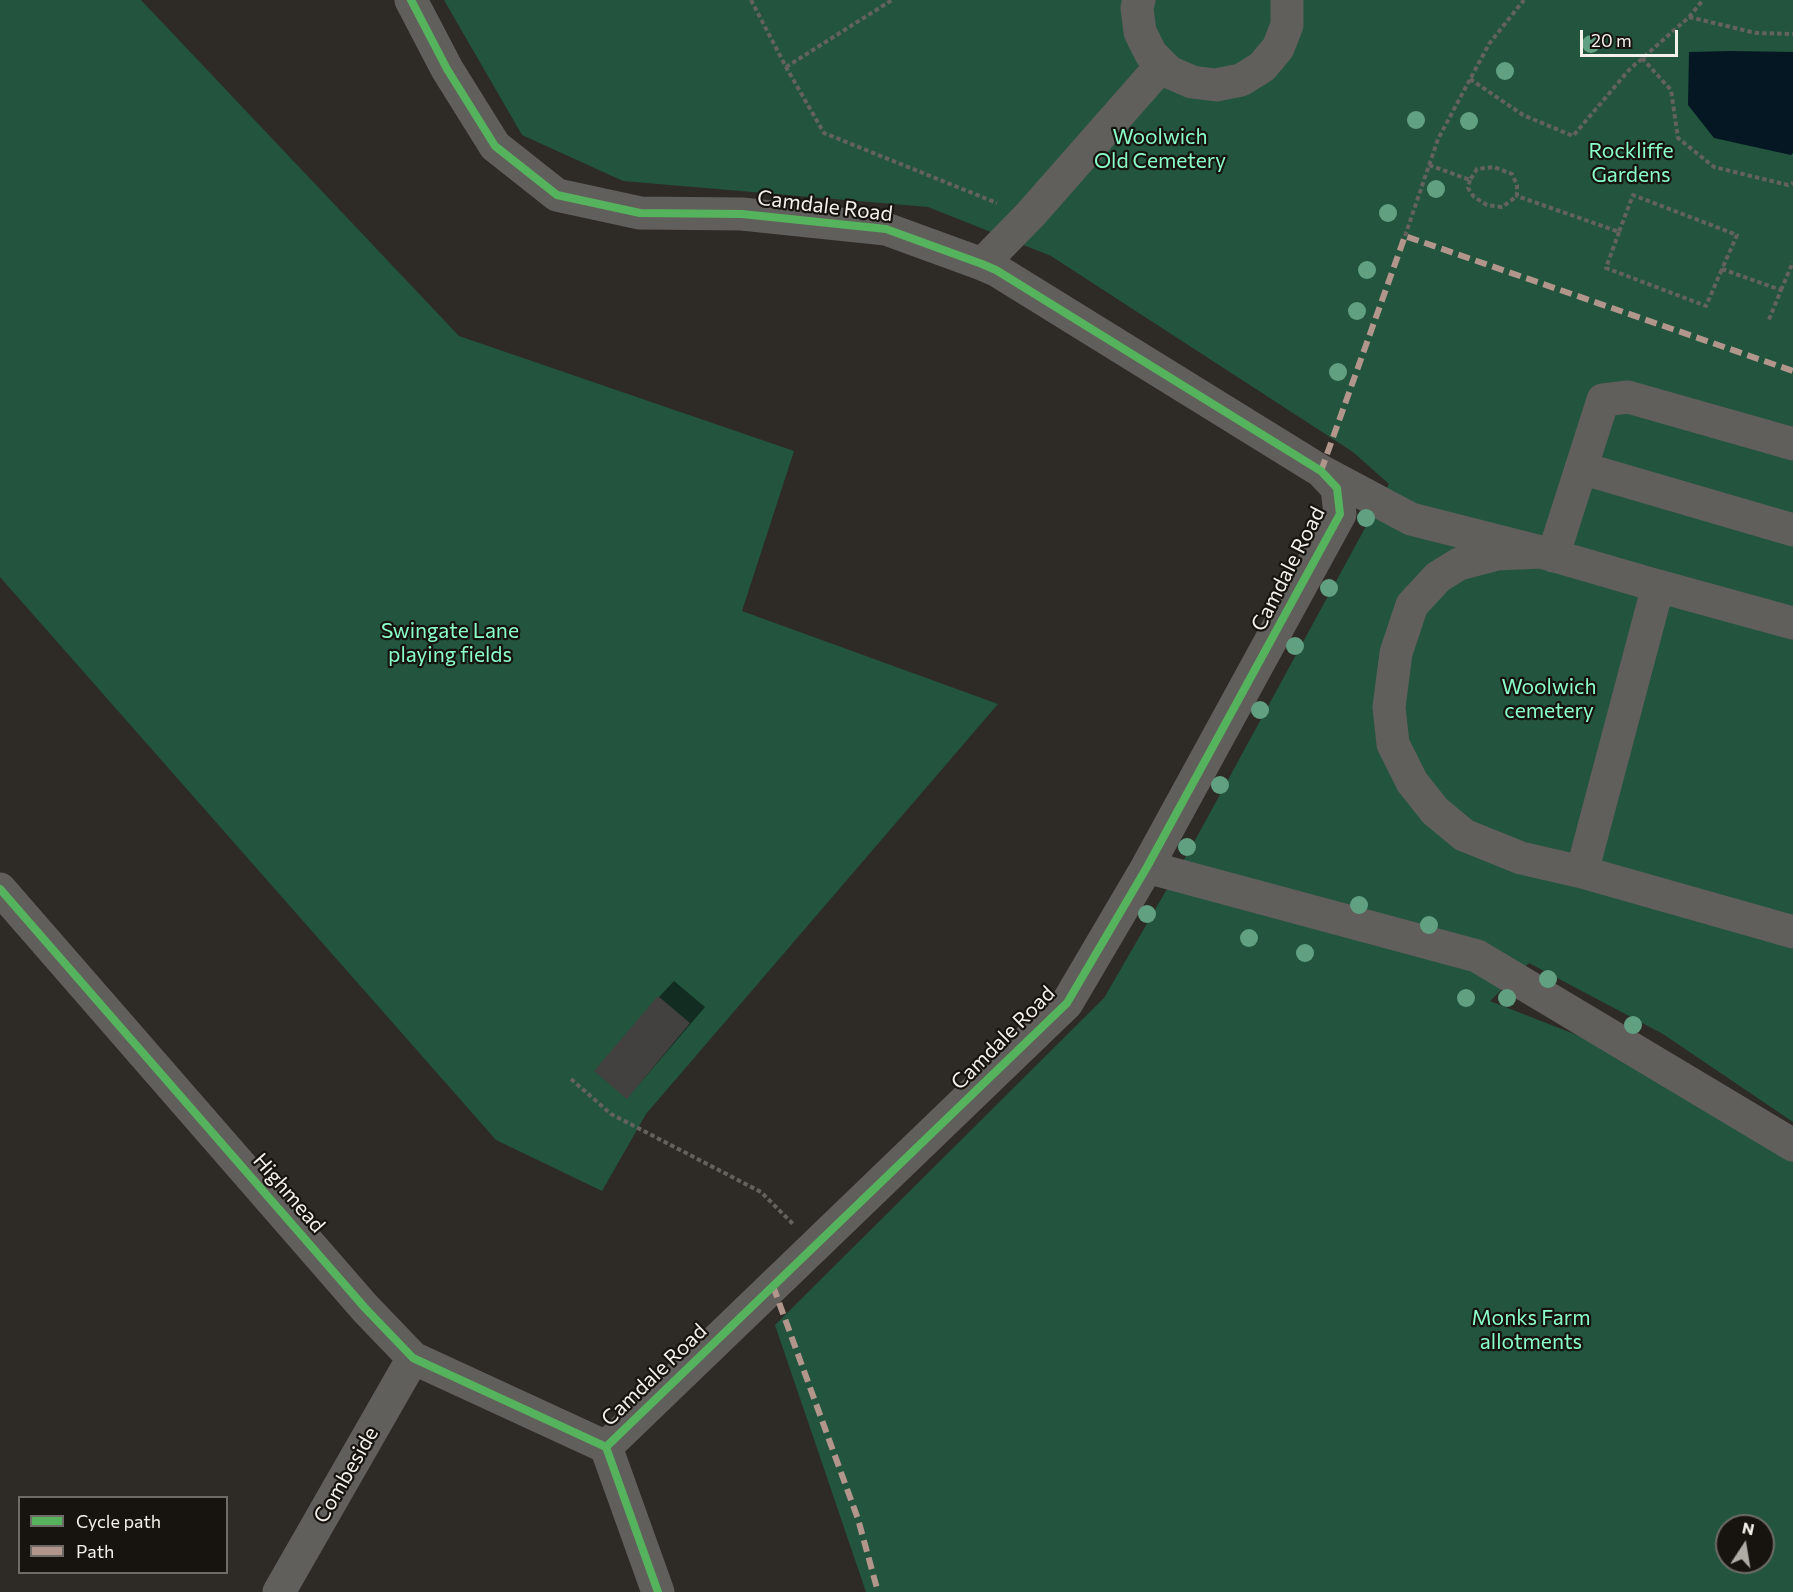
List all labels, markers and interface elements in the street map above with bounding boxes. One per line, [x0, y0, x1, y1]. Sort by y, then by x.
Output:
scale bar [1583, 18, 1680, 56]
text: 20 m [1591, 29, 1632, 51]
park label: Woolwich Old Cemetery [1094, 124, 1226, 174]
park label: Rockliffe Gardens [1588, 138, 1674, 188]
street label: Camdale Road [756, 185, 894, 227]
street label: Camdale Road [1246, 503, 1330, 635]
park label: Swingate Lane playing fields [381, 618, 519, 668]
park label: Woolwich cemetery [1501, 674, 1597, 724]
street label: Camdale Road [946, 981, 1060, 1095]
street label: Highmead [248, 1148, 330, 1238]
park label: Monks Farm allotments [1472, 1305, 1590, 1355]
street label: Camdale Road [596, 1319, 712, 1431]
street label: Combeside [308, 1422, 384, 1528]
legend [18, 1496, 228, 1574]
text: Cycle path [76, 1510, 161, 1532]
north arrow [1715, 1514, 1775, 1574]
text: N [1741, 1517, 1756, 1538]
text: Path [76, 1540, 114, 1562]

